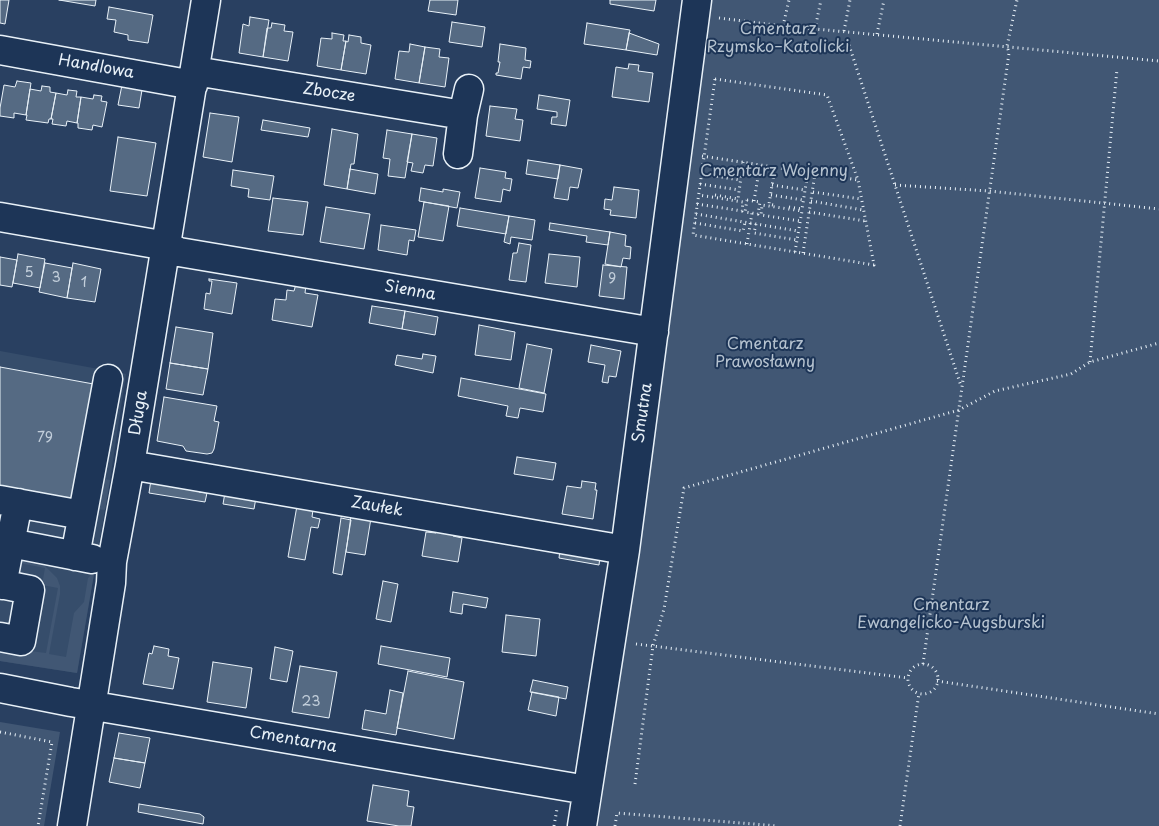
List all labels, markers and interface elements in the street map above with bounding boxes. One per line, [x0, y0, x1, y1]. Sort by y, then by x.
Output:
park label: Cmentarz Rzymsko–Katolicki [707, 20, 849, 58]
street label: Handlowa [57, 51, 135, 83]
street label: Zbocze [301, 79, 357, 107]
park label: Cmentarz Wojenny [700, 162, 848, 182]
house number: 5 [24, 265, 34, 281]
house number: 3 [51, 270, 61, 286]
house number: 9 [608, 271, 616, 287]
house number: 1 [81, 275, 87, 291]
street label: Sienna [383, 277, 437, 305]
park label: Cmentarz Prawosławny [715, 335, 815, 373]
street label: Smutna [629, 382, 657, 444]
street label: Długa [126, 389, 152, 437]
house number: 79 [37, 430, 53, 446]
street label: Zaułek [349, 493, 405, 521]
park label: Cmentarz Ewangelicko-Augsburski [857, 596, 1045, 634]
house number: 23 [302, 694, 320, 710]
street label: Cmentarna [248, 723, 338, 757]

